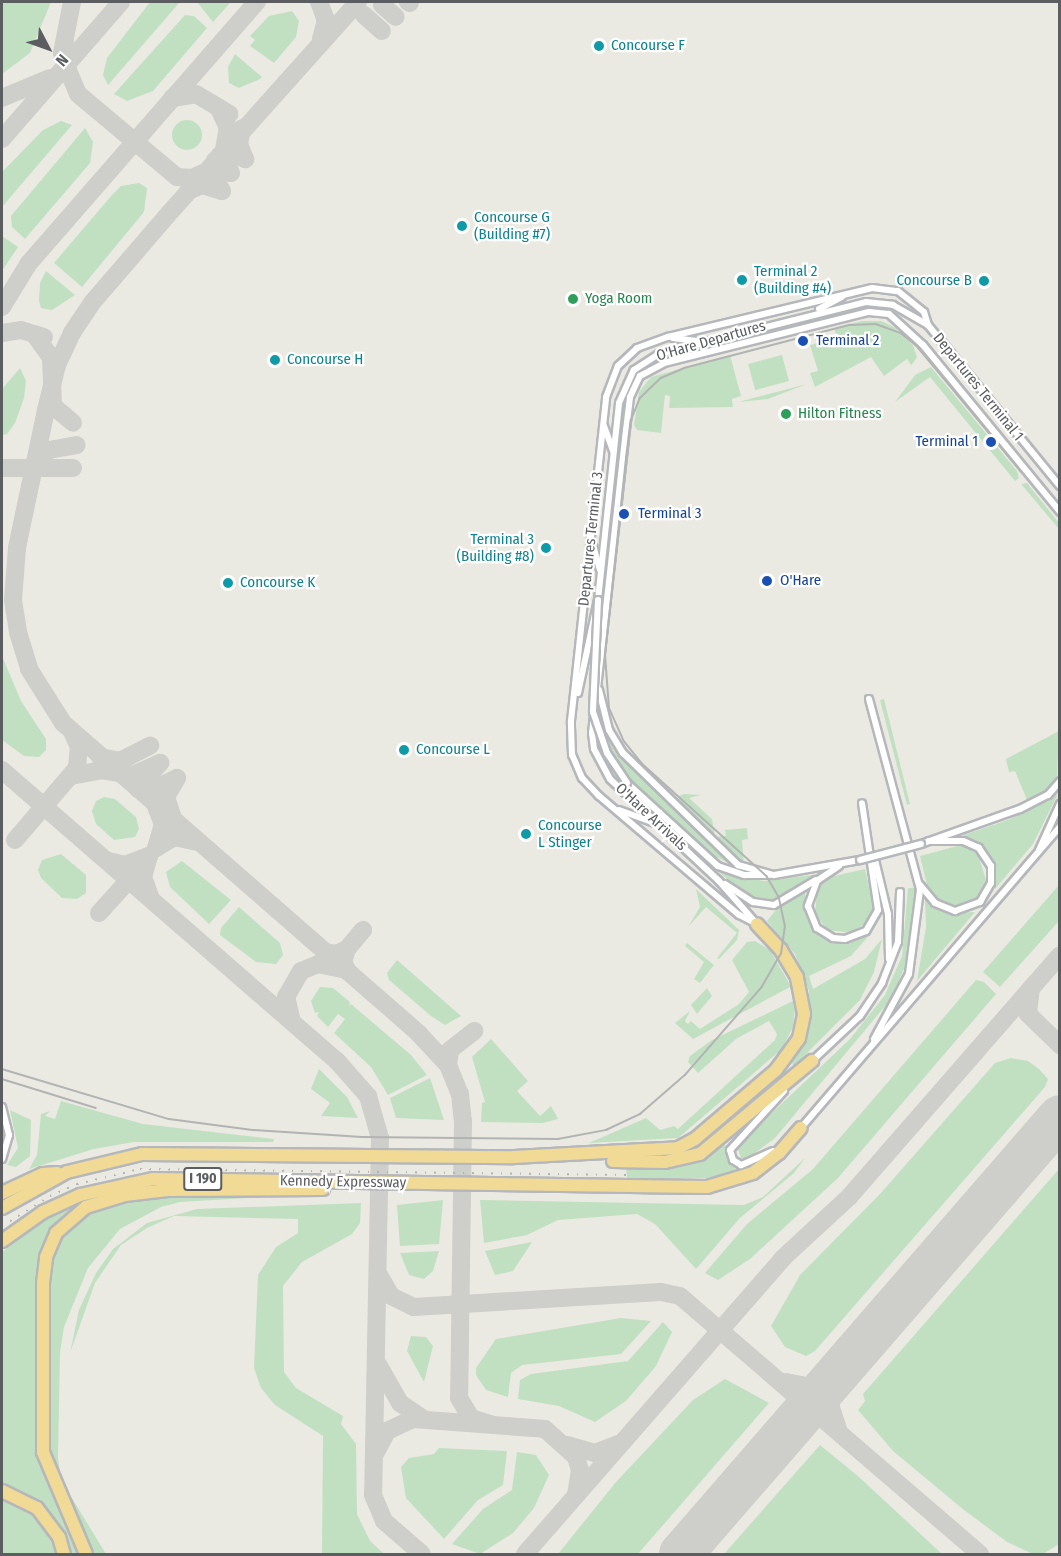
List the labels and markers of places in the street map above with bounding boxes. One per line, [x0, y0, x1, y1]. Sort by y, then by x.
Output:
place label: Concourse F [611, 37, 685, 55]
marker: Concourse F [592, 39, 606, 53]
place label: Concourse G (Building #7) [474, 208, 550, 243]
marker: Concourse G (Building #7) [455, 219, 469, 233]
place label: Terminal 2 (Building #4) [754, 262, 831, 297]
place label: Concourse B [896, 272, 972, 290]
marker: Terminal 2 (Building #4) [735, 273, 749, 287]
marker: Concourse B [977, 274, 991, 288]
place label: Yoga Room [585, 290, 652, 308]
marker: Yoga Room [566, 292, 580, 306]
marker: Terminal 2 [794, 332, 812, 350]
place label: Terminal 2 [816, 332, 879, 350]
place label: Concourse H [287, 351, 363, 369]
marker: Concourse H [268, 353, 282, 367]
place label: Hilton Fitness [798, 405, 882, 423]
marker: Hilton Fitness [779, 407, 793, 421]
place label: Terminal 1 [915, 433, 978, 451]
marker: Terminal 1 [982, 433, 1000, 451]
marker: Terminal 3 [615, 505, 633, 523]
place label: Terminal 3 [638, 505, 701, 523]
place label: Terminal 3 (Building #8) [457, 530, 534, 565]
marker: Terminal 3 (Building #8) [539, 541, 553, 555]
marker: O'Hare [758, 572, 776, 590]
place label: O'Hare [780, 572, 821, 590]
place label: Concourse K [240, 574, 315, 592]
marker: Concourse K [221, 576, 235, 590]
place label: Concourse L [416, 741, 490, 759]
marker: Concourse L [397, 743, 411, 757]
place label: Concourse L Stinger [538, 816, 602, 851]
marker: Concourse L Stinger [519, 827, 533, 841]

